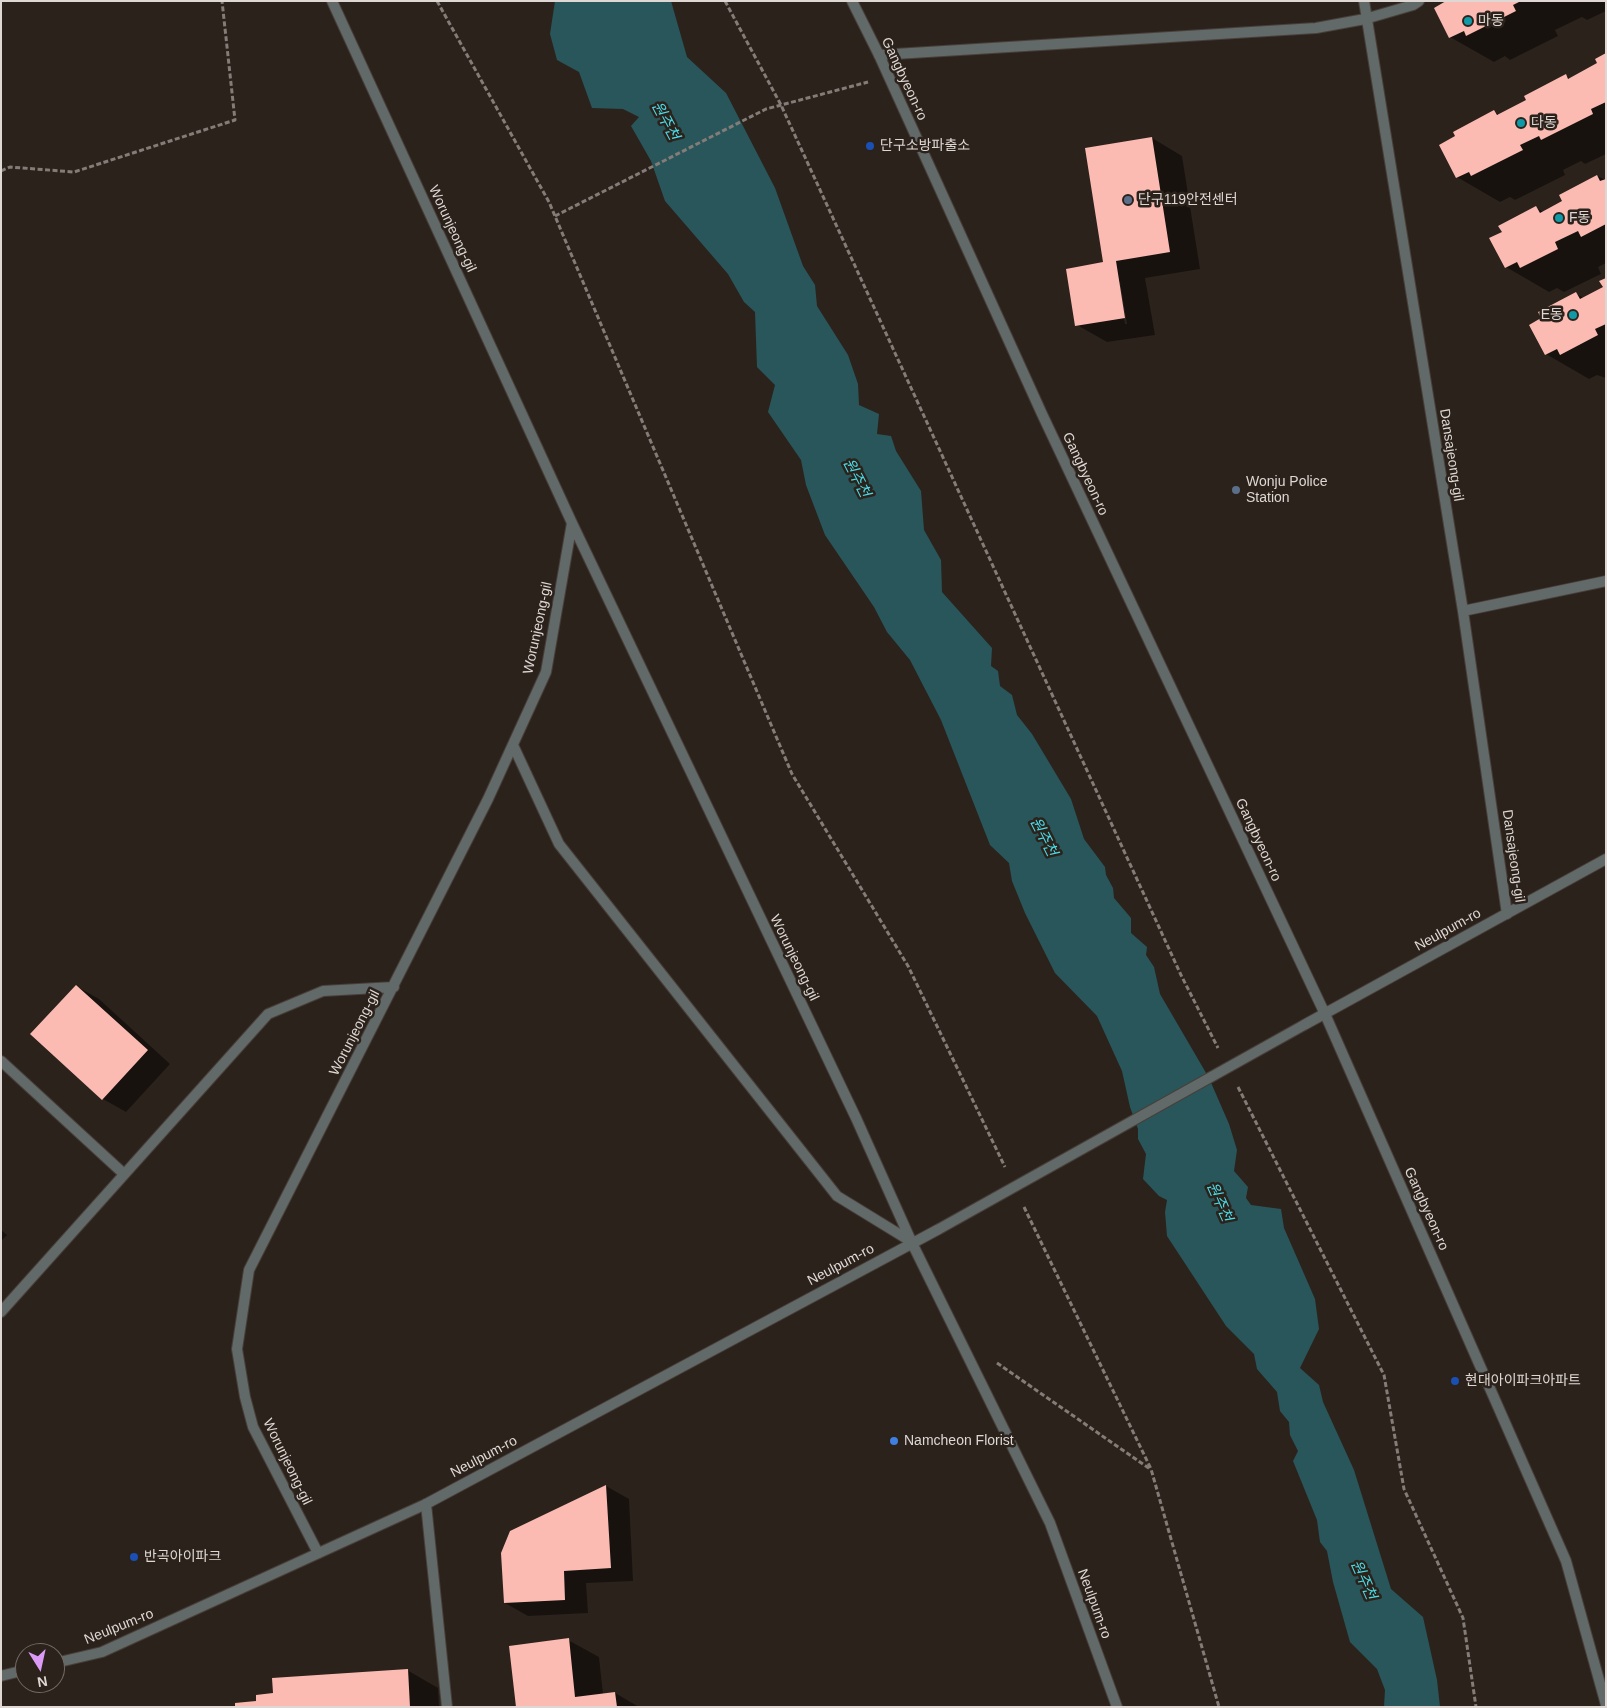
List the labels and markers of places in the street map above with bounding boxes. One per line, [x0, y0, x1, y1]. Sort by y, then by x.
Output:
place label: 마동 [1478, 13, 1504, 29]
marker: 마동 [1462, 15, 1474, 27]
place label: 다동 [1531, 115, 1557, 131]
marker: 다동 [1515, 117, 1527, 129]
place label: 단구소방파출소 [880, 138, 970, 154]
marker: 단구소방파출소 [864, 140, 876, 152]
place label: 단구119안전센터 [1138, 192, 1238, 208]
marker: 단구119안전센터 [1122, 194, 1134, 206]
place label: F동 [1569, 210, 1590, 226]
marker: F동 [1553, 212, 1565, 224]
place label: E동 [1541, 307, 1563, 323]
marker: E동 [1567, 309, 1579, 321]
place label: Wonju Police Station [1246, 474, 1327, 507]
marker: Wonju Police Station [1230, 484, 1242, 496]
place label: 현대아이파크아파트 [1465, 1373, 1581, 1389]
marker: 현대아이파크아파트 [1449, 1375, 1461, 1387]
place label: Namcheon Florist [904, 1433, 1014, 1449]
marker: Namcheon Florist [888, 1435, 900, 1447]
place label: 반곡아이파크 [144, 1549, 221, 1565]
marker: 반곡아이파크 [128, 1551, 140, 1563]

